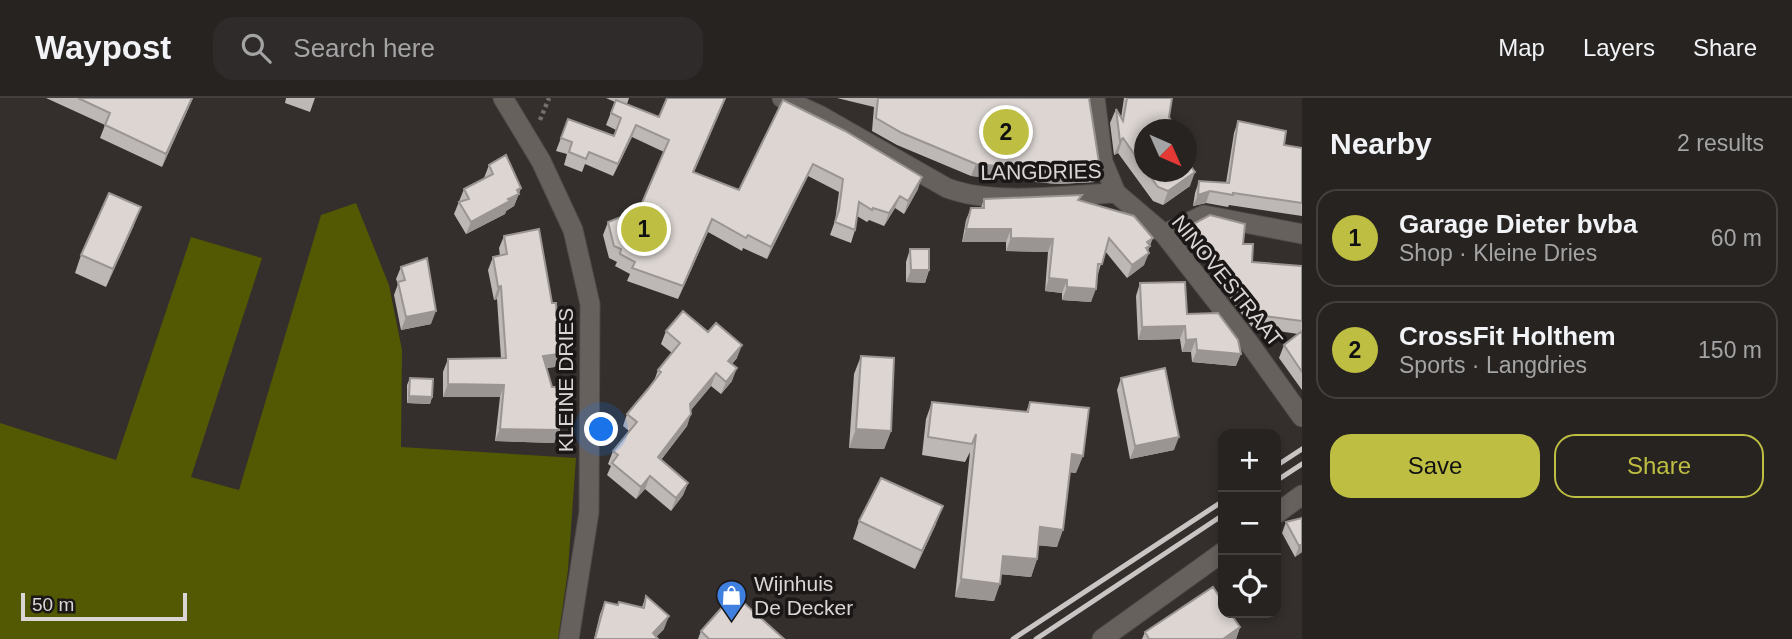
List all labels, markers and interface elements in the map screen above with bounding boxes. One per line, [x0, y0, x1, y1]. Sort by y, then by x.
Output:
search box [213, 17, 703, 80]
text: Waypost [35, 29, 171, 66]
icon: search [237, 29, 275, 67]
text: Search here [293, 33, 435, 63]
text: Map [1498, 34, 1545, 61]
text: Layers [1583, 34, 1655, 61]
text: Share [1693, 34, 1757, 61]
pin: 2 [983, 106, 1029, 158]
north arrow [1134, 119, 1197, 182]
text: Nearby [1330, 127, 1432, 160]
text: 2 results [1677, 130, 1764, 156]
street label: LANGDRIES [980, 159, 1102, 184]
pin: 1 [621, 203, 667, 255]
text: Garage Dieter bvba [1399, 209, 1637, 239]
street label: NINOVESTRAAT [1168, 211, 1287, 351]
text: 1 [1349, 225, 1361, 251]
text: 60 m [1711, 225, 1762, 251]
text: Shop · Kleine Dries [1399, 240, 1597, 266]
street label: KLEINE DRIES [554, 308, 577, 452]
text: CrossFit Holthem [1399, 321, 1616, 351]
text: 2 [1349, 337, 1361, 363]
text: 150 m [1698, 337, 1762, 363]
text: Sports · Langdries [1399, 352, 1587, 378]
your location [584, 412, 618, 446]
map controls [1218, 429, 1281, 618]
button: + [1218, 429, 1281, 492]
button: Save [1330, 434, 1540, 498]
button: Share [1554, 434, 1764, 498]
button: − [1218, 492, 1281, 555]
button: locate [1218, 555, 1281, 618]
place label: Wijnhuis De Decker [754, 572, 853, 619]
shop icon: Wijnhuis De Decker [714, 579, 748, 623]
scale bar [21, 590, 187, 622]
text: 50 m [32, 594, 74, 615]

